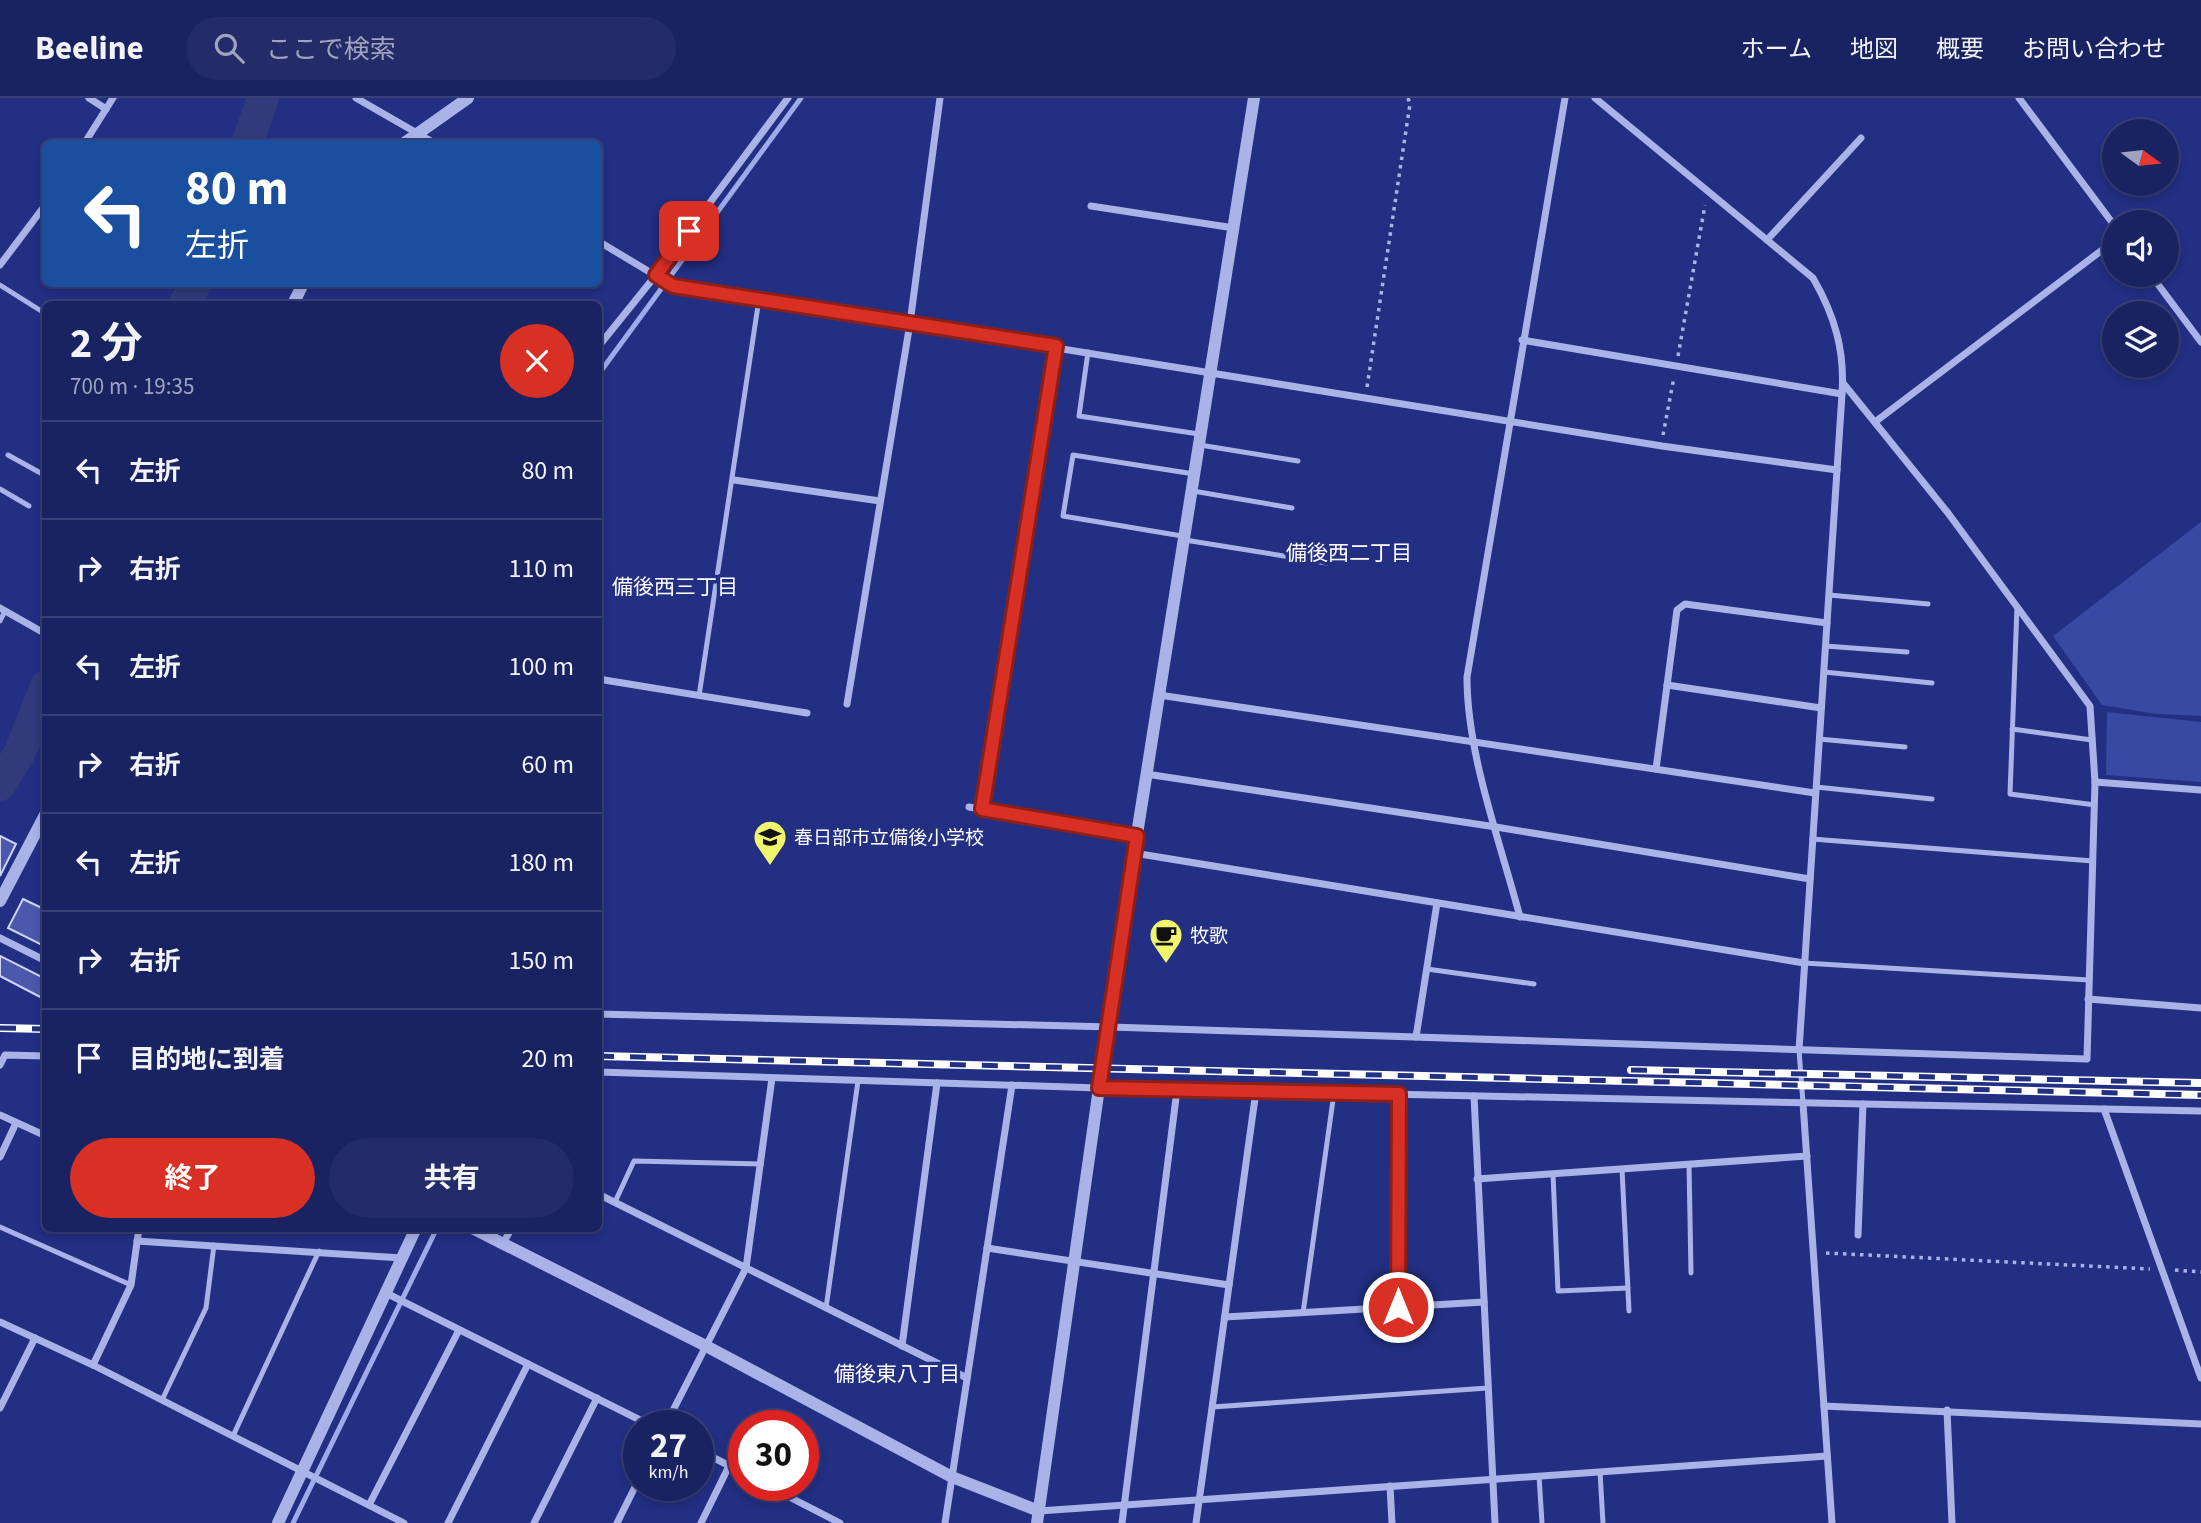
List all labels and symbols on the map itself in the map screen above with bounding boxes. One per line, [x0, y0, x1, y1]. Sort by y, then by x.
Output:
north arrow [2102, 119, 2179, 196]
pin [659, 201, 719, 261]
district label: 備後西二丁目 [1286, 538, 1412, 568]
district label: 備後西三丁目 [612, 572, 738, 602]
school or university icon: 春日部市立備後小学校 [751, 818, 789, 867]
place label: 春日部市立備後小学校 [794, 825, 984, 852]
cafe icon: 牧歌 [1147, 916, 1185, 965]
place label: 牧歌 [1190, 923, 1228, 950]
position arrow [1361, 1270, 1435, 1344]
district label: 備後東八丁目 [834, 1359, 960, 1389]
speed limit sign: 30 [728, 1410, 819, 1501]

